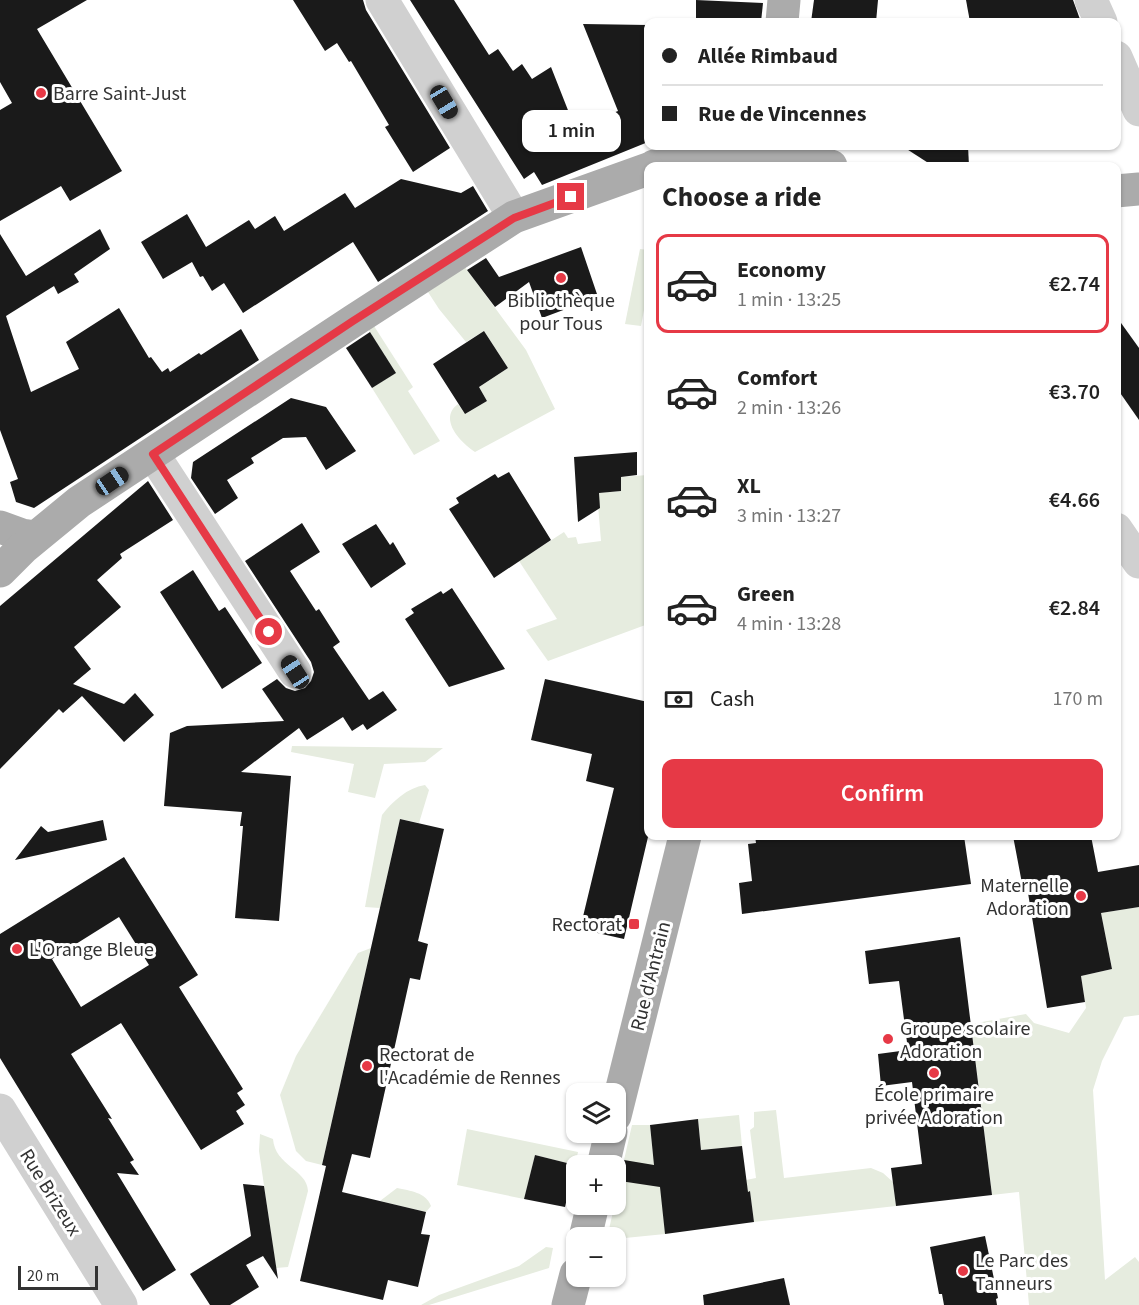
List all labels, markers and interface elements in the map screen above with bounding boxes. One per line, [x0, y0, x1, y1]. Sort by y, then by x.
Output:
text: Allée Rimbaud [698, 40, 838, 72]
place label: Barre Saint-Just [53, 80, 187, 108]
car [427, 82, 461, 122]
marker: Barre Saint-Just [34, 86, 48, 100]
text: Rue de Vincennes [698, 98, 866, 130]
callout: 1 min [522, 110, 620, 152]
text: 1 min [548, 117, 595, 145]
text: Choose a ride [662, 178, 822, 217]
route end [557, 183, 584, 210]
text: Economy [737, 254, 826, 286]
icon: car [665, 257, 719, 311]
text: €2.74 [1049, 268, 1100, 300]
marker: Bibliothèque pour Tous [554, 271, 568, 285]
text: 1 min · 13:25 [737, 286, 841, 314]
place label: Bibliothèque pour Tous [507, 287, 615, 338]
text: Comfort [737, 362, 818, 394]
icon: car [665, 365, 719, 419]
text: €3.70 [1049, 376, 1100, 408]
text: 2 min · 13:26 [737, 394, 841, 422]
car [92, 463, 132, 499]
text: XL [737, 470, 761, 502]
icon: car [665, 473, 719, 527]
text: €4.66 [1049, 484, 1100, 516]
text: 3 min · 13:27 [737, 502, 841, 530]
text: Green [737, 578, 795, 610]
icon: car [665, 581, 719, 635]
text: €2.84 [1049, 592, 1100, 624]
text: 4 min · 13:28 [737, 610, 841, 638]
route start [255, 618, 282, 645]
car [278, 652, 312, 692]
icon: cash [662, 683, 695, 716]
text: Cash [710, 683, 755, 715]
text: 170 m [1053, 685, 1103, 713]
button: Confirm [662, 759, 1103, 828]
place label: Maternelle Adoration [980, 872, 1069, 923]
marker: Maternelle Adoration [1074, 889, 1088, 903]
place label: Rectorat [552, 911, 622, 939]
marker: Rectorat [627, 917, 641, 931]
street label: Rue d'Antrain [624, 918, 678, 1034]
place label: L'Orange Bleue [29, 936, 154, 964]
marker: L'Orange Bleue [10, 942, 24, 956]
place label: Groupe scolaire Adoration [900, 1015, 1031, 1066]
marker: Groupe scolaire Adoration [881, 1032, 895, 1046]
place label: Rectorat de l'Académie de Rennes [379, 1041, 561, 1092]
marker: Rectorat de l'Académie de Rennes [360, 1059, 374, 1073]
marker: École primaire privée Adoration [927, 1066, 941, 1080]
place label: École primaire privée Adoration [865, 1081, 1003, 1132]
map controls [566, 1083, 626, 1287]
button: layers [566, 1083, 626, 1143]
street label: Rue Brizeux [12, 1144, 88, 1241]
button: + [566, 1155, 626, 1215]
button: − [566, 1227, 626, 1287]
place label: Le Parc des Tanneurs [975, 1247, 1068, 1298]
scale bar [18, 1263, 98, 1290]
marker: Le Parc des Tanneurs [956, 1264, 970, 1278]
text: 20 m [27, 1265, 59, 1287]

